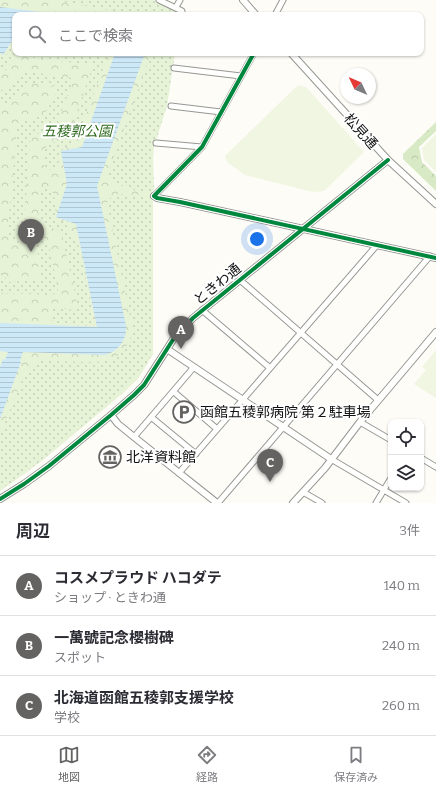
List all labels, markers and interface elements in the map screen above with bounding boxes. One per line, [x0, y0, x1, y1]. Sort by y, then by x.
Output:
search box [12, 12, 424, 56]
icon: search [26, 23, 48, 45]
text: ここで検索 [58, 27, 133, 45]
north arrow [340, 68, 376, 104]
street label: 松見通 [340, 110, 381, 153]
park label: 五稜郭公園 [42, 123, 114, 140]
pin: B [18, 219, 44, 252]
your location [247, 229, 267, 249]
street label: ときわ通 [190, 260, 244, 309]
pin: A [168, 316, 194, 349]
parking icon: 函館五稜郭病院 第２駐車場 [171, 399, 197, 425]
place label: 函館五稜郭病院 第２駐車場 [200, 404, 371, 421]
map controls [388, 419, 424, 491]
button: locate [388, 419, 424, 455]
museum icon: 北洋資料館 [97, 444, 123, 470]
place label: 北洋資料館 [126, 449, 196, 466]
pin: C [257, 449, 283, 482]
button: layers [388, 455, 424, 491]
text: 周辺 [16, 521, 50, 542]
text: 3件 [400, 523, 420, 538]
text: コスメプラウド ハコダテ [54, 569, 222, 587]
text: A [24, 578, 34, 593]
text: 140 m [384, 578, 420, 593]
text: ショップ · ときわ通 [54, 590, 166, 605]
text: 一萬號記念櫻樹碑 [54, 629, 174, 647]
text: B [25, 638, 33, 653]
text: 240 m [382, 638, 420, 653]
text: スポット [54, 650, 106, 665]
text: 北海道函館五稜郭支援学校 [54, 689, 234, 707]
text: C [25, 698, 33, 713]
text: 260 m [382, 698, 420, 713]
text: 学校 [54, 710, 80, 725]
tab: 地図 [58, 744, 80, 784]
tab: 経路 [196, 744, 218, 784]
tab: 保存済み [334, 744, 378, 784]

